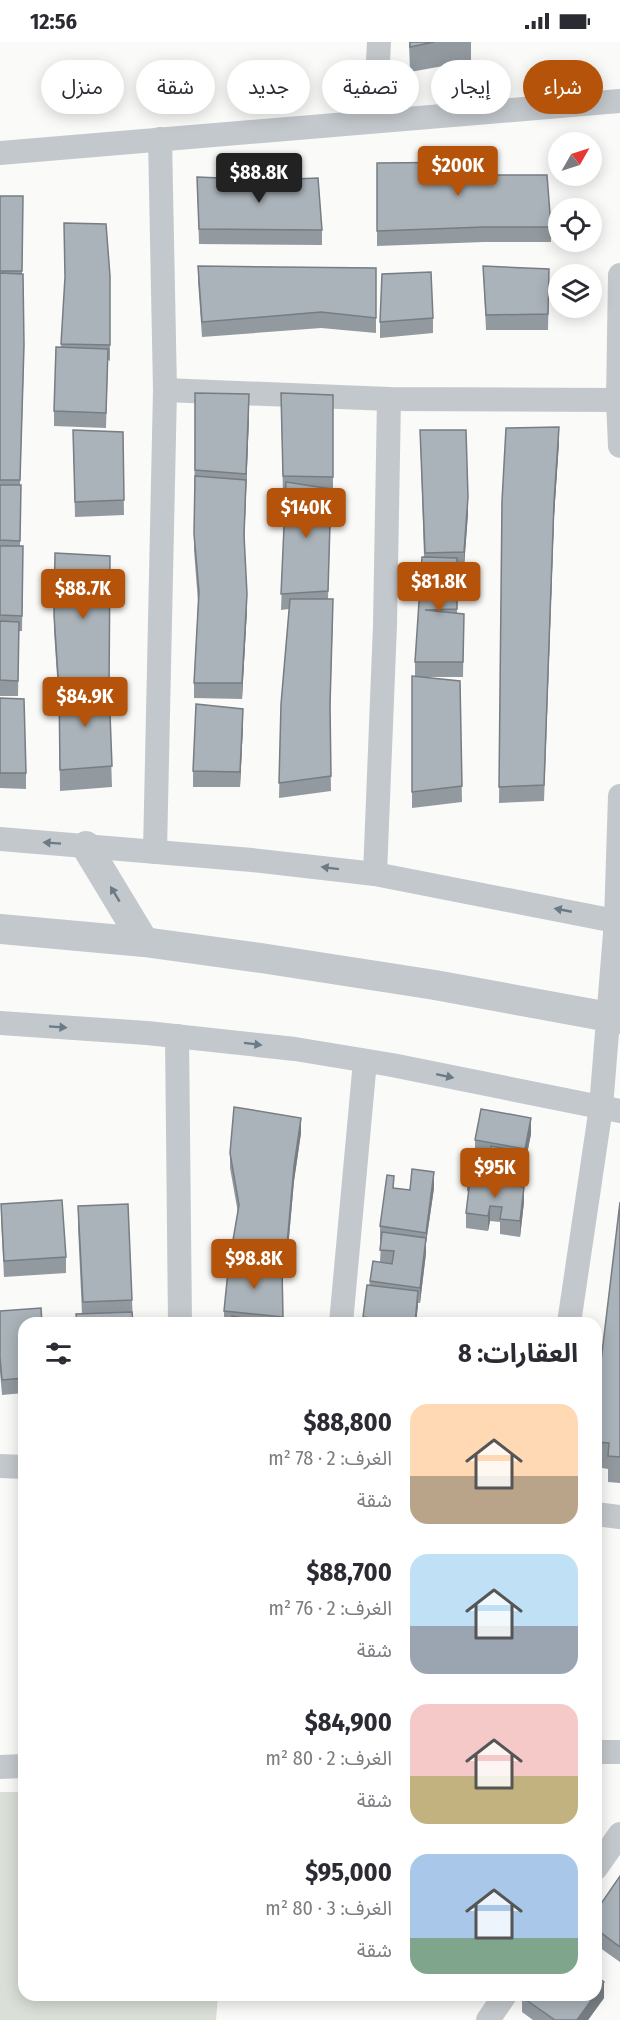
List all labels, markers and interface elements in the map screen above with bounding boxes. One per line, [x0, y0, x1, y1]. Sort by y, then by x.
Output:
text: 12:56 [30, 8, 77, 35]
chip: منزل [41, 60, 124, 114]
chip: شقة [136, 60, 215, 114]
chip: جديد [227, 60, 310, 114]
chip: تصفية [322, 60, 419, 114]
chip: إيجار [431, 60, 511, 114]
chip: شراء [523, 60, 603, 114]
north arrow [548, 132, 602, 186]
map controls [548, 132, 602, 318]
pin: $200K [416, 146, 500, 197]
pin: $88.8K [210, 153, 308, 204]
text: $200K [432, 153, 484, 177]
text: $88.8K [230, 160, 288, 184]
button: locate [548, 198, 602, 252]
button: layers [548, 264, 602, 318]
pin: $140K [264, 488, 348, 539]
text: $140K [281, 495, 331, 519]
pin: $81.8K [390, 562, 488, 613]
pin: $88.7K [34, 569, 132, 620]
text: $81.8K [411, 569, 467, 593]
text: $88.7K [55, 576, 111, 600]
pin: $84.9K [36, 677, 134, 728]
text: $84.9K [57, 684, 113, 708]
one-way arrow [42, 838, 61, 848]
one-way arrow [320, 864, 339, 873]
one-way arrow [110, 886, 121, 902]
one-way arrow [553, 905, 572, 915]
one-way arrow [49, 1023, 68, 1032]
one-way arrow [243, 1039, 262, 1048]
one-way arrow [436, 1072, 455, 1081]
pin: $95K [459, 1148, 531, 1199]
text: $95K [474, 1155, 516, 1179]
pin: $98.8K [205, 1239, 303, 1290]
text: $98.8K [225, 1246, 283, 1270]
icon: filters [42, 1337, 75, 1370]
text: العقارات: 8 [458, 1338, 578, 1369]
text: $88,800 [304, 1407, 392, 1438]
icon: home [458, 1428, 530, 1500]
text: الغرف: 2 · 78 m² [268, 1446, 392, 1470]
text: شقة [357, 1488, 392, 1512]
text: $88,700 [306, 1557, 392, 1588]
icon: home [458, 1578, 530, 1650]
text: الغرف: 2 · 76 m² [268, 1596, 392, 1620]
text: شقة [357, 1638, 392, 1662]
text: $84,900 [305, 1707, 392, 1738]
icon: home [458, 1728, 530, 1800]
text: الغرف: 2 · 80 m² [266, 1746, 392, 1770]
text: شقة [357, 1788, 392, 1812]
text: $95,000 [305, 1857, 392, 1888]
icon: home [458, 1878, 530, 1950]
text: الغرف: 3 · 80 m² [265, 1896, 392, 1920]
text: شقة [357, 1938, 392, 1962]

